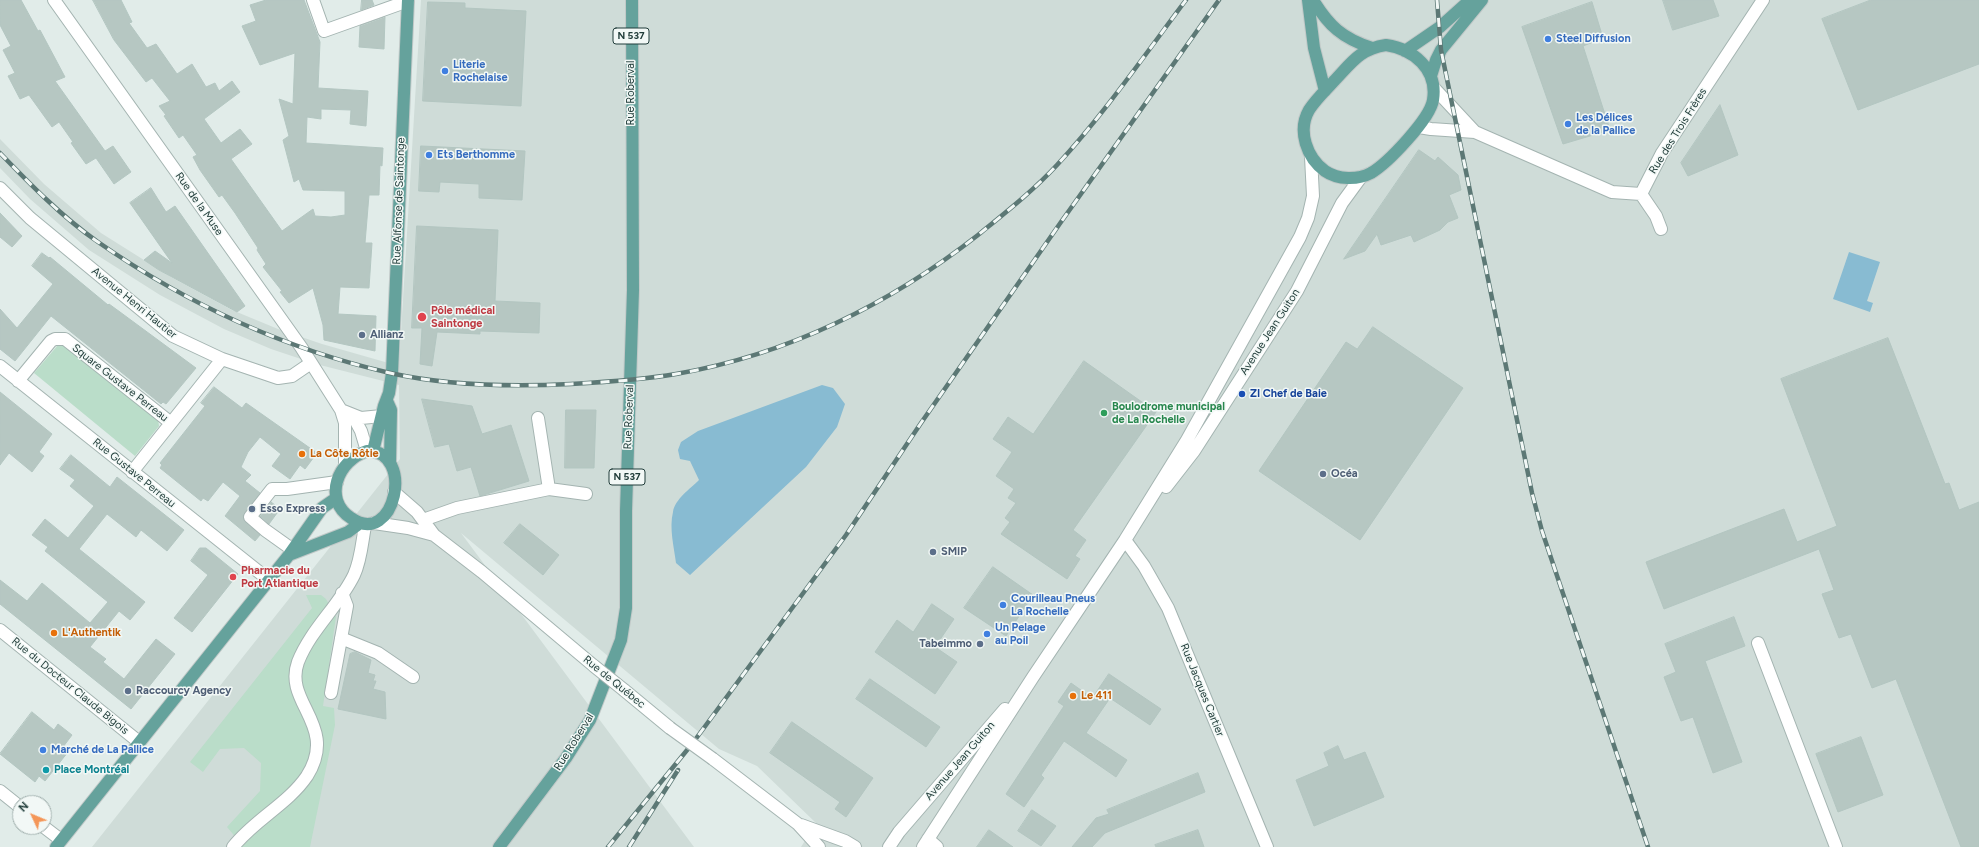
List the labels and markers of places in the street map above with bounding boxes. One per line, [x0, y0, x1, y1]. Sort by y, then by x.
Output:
place label: Steel Diffusion [1556, 32, 1631, 46]
marker: Steel Diffusion [1543, 34, 1553, 44]
place label: Literie Rochelaise [453, 58, 508, 84]
marker: Literie Rochelaise [440, 66, 450, 76]
place label: Les Délices de la Pallice [1576, 111, 1635, 137]
marker: Les Délices de la Pallice [1563, 119, 1573, 129]
place label: Ets Berthomme [437, 148, 515, 162]
marker: Ets Berthomme [424, 150, 434, 160]
place label: Pôle médical Saintonge [431, 304, 495, 330]
marker: Pôle médical Saintonge [416, 311, 428, 323]
place label: Allianz [370, 328, 404, 342]
marker: Allianz [357, 330, 367, 340]
place label: ZI Chef de Baie [1250, 387, 1327, 401]
marker: ZI Chef de Baie [1237, 389, 1247, 399]
place label: Boulodrome municipal de La Rochelle [1112, 400, 1225, 426]
marker: Boulodrome municipal de La Rochelle [1099, 408, 1109, 418]
place label: La Côte Rôtie [310, 447, 379, 461]
marker: La Côte Rôtie [297, 449, 307, 459]
place label: Océa [1331, 467, 1358, 481]
marker: Océa [1318, 469, 1328, 479]
place label: Esso Express [260, 502, 325, 516]
marker: Esso Express [247, 504, 257, 514]
place label: SMIP [941, 545, 967, 559]
marker: SMIP [928, 547, 938, 557]
place label: Pharmacie du Port Atlantique [241, 564, 318, 590]
marker: Pharmacie du Port Atlantique [228, 572, 238, 582]
place label: Courilleau Pneus La Rochelle [1011, 592, 1095, 618]
marker: Courilleau Pneus La Rochelle [998, 600, 1008, 610]
place label: Un Pelage au Poil [995, 621, 1046, 647]
place label: L'Authentik [62, 626, 121, 640]
marker: L'Authentik [49, 628, 59, 638]
marker: Un Pelage au Poil [982, 629, 992, 639]
place label: Tabeimmo [919, 637, 972, 651]
marker: Tabeimmo [975, 639, 985, 649]
place label: Raccourcy Agency [136, 684, 231, 698]
marker: Raccourcy Agency [123, 686, 133, 696]
place label: Le 411 [1081, 689, 1112, 703]
marker: Le 411 [1068, 691, 1078, 701]
place label: Marché de La Pallice [51, 743, 154, 757]
marker: Marché de La Pallice [38, 745, 48, 755]
place label: Place Montréal [54, 763, 129, 777]
marker: Place Montréal [41, 765, 51, 775]

